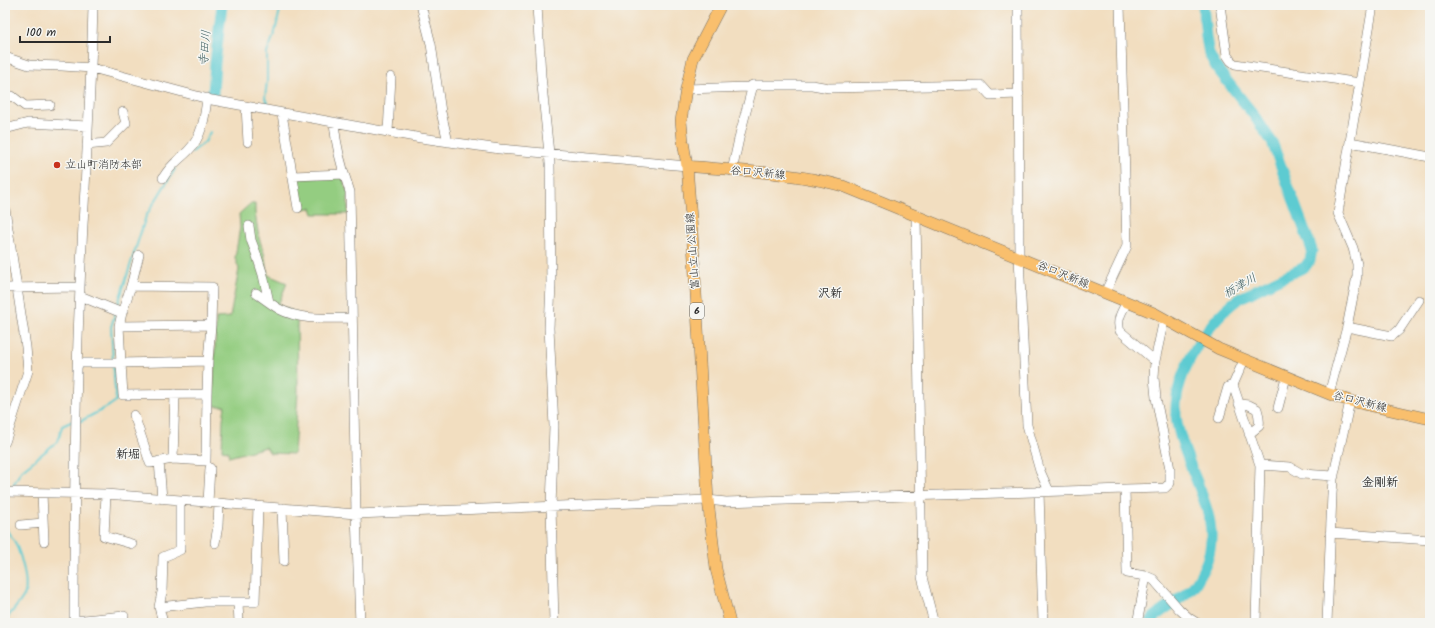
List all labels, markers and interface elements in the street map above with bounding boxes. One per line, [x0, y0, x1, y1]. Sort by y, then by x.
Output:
scale bar [20, 18, 110, 44]
text: 100 m [26, 23, 57, 42]
water label: 寺田川 [194, 29, 216, 67]
place label: 立山町消防本部 [65, 156, 142, 174]
marker: 立山町消防本部 [52, 160, 62, 170]
street label: 谷口沢新線 [730, 162, 786, 184]
street label: 富山立山公園線 [681, 212, 705, 290]
street label: 谷口沢新線 [1034, 256, 1092, 294]
water label: 栃津川 [1220, 269, 1260, 303]
district label: 沢新 [818, 284, 842, 303]
road number: 6 [690, 303, 704, 319]
street label: 谷口沢新線 [1331, 387, 1389, 417]
district label: 新堀 [116, 445, 140, 464]
district label: 金剛新 [1362, 473, 1398, 492]

